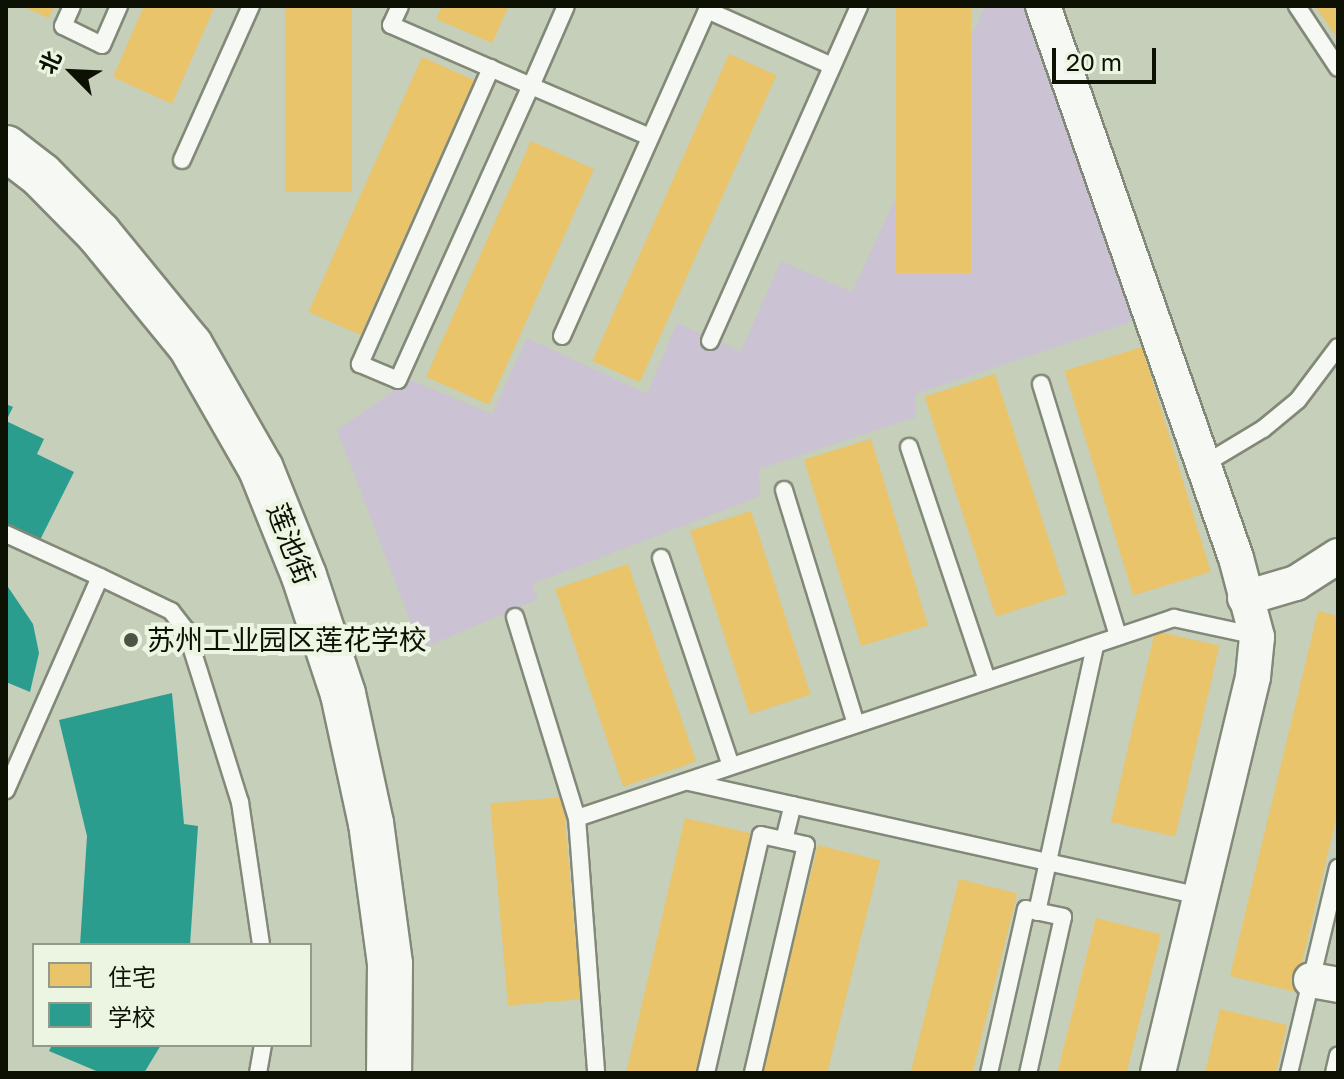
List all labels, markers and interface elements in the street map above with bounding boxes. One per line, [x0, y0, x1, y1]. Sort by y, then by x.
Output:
north arrow [32, 32, 112, 112]
scale bar [1056, 32, 1160, 82]
text: 北 [33, 46, 66, 78]
text: 20 m [1066, 47, 1122, 76]
street label: 莲池街 [260, 499, 322, 589]
place label: 苏州工业园区莲花学校 [147, 623, 427, 657]
marker: 苏州工业园区莲花学校 [122, 631, 140, 649]
legend [32, 943, 312, 1047]
text: 住宅 [108, 962, 156, 991]
text: 学校 [108, 1002, 156, 1031]

